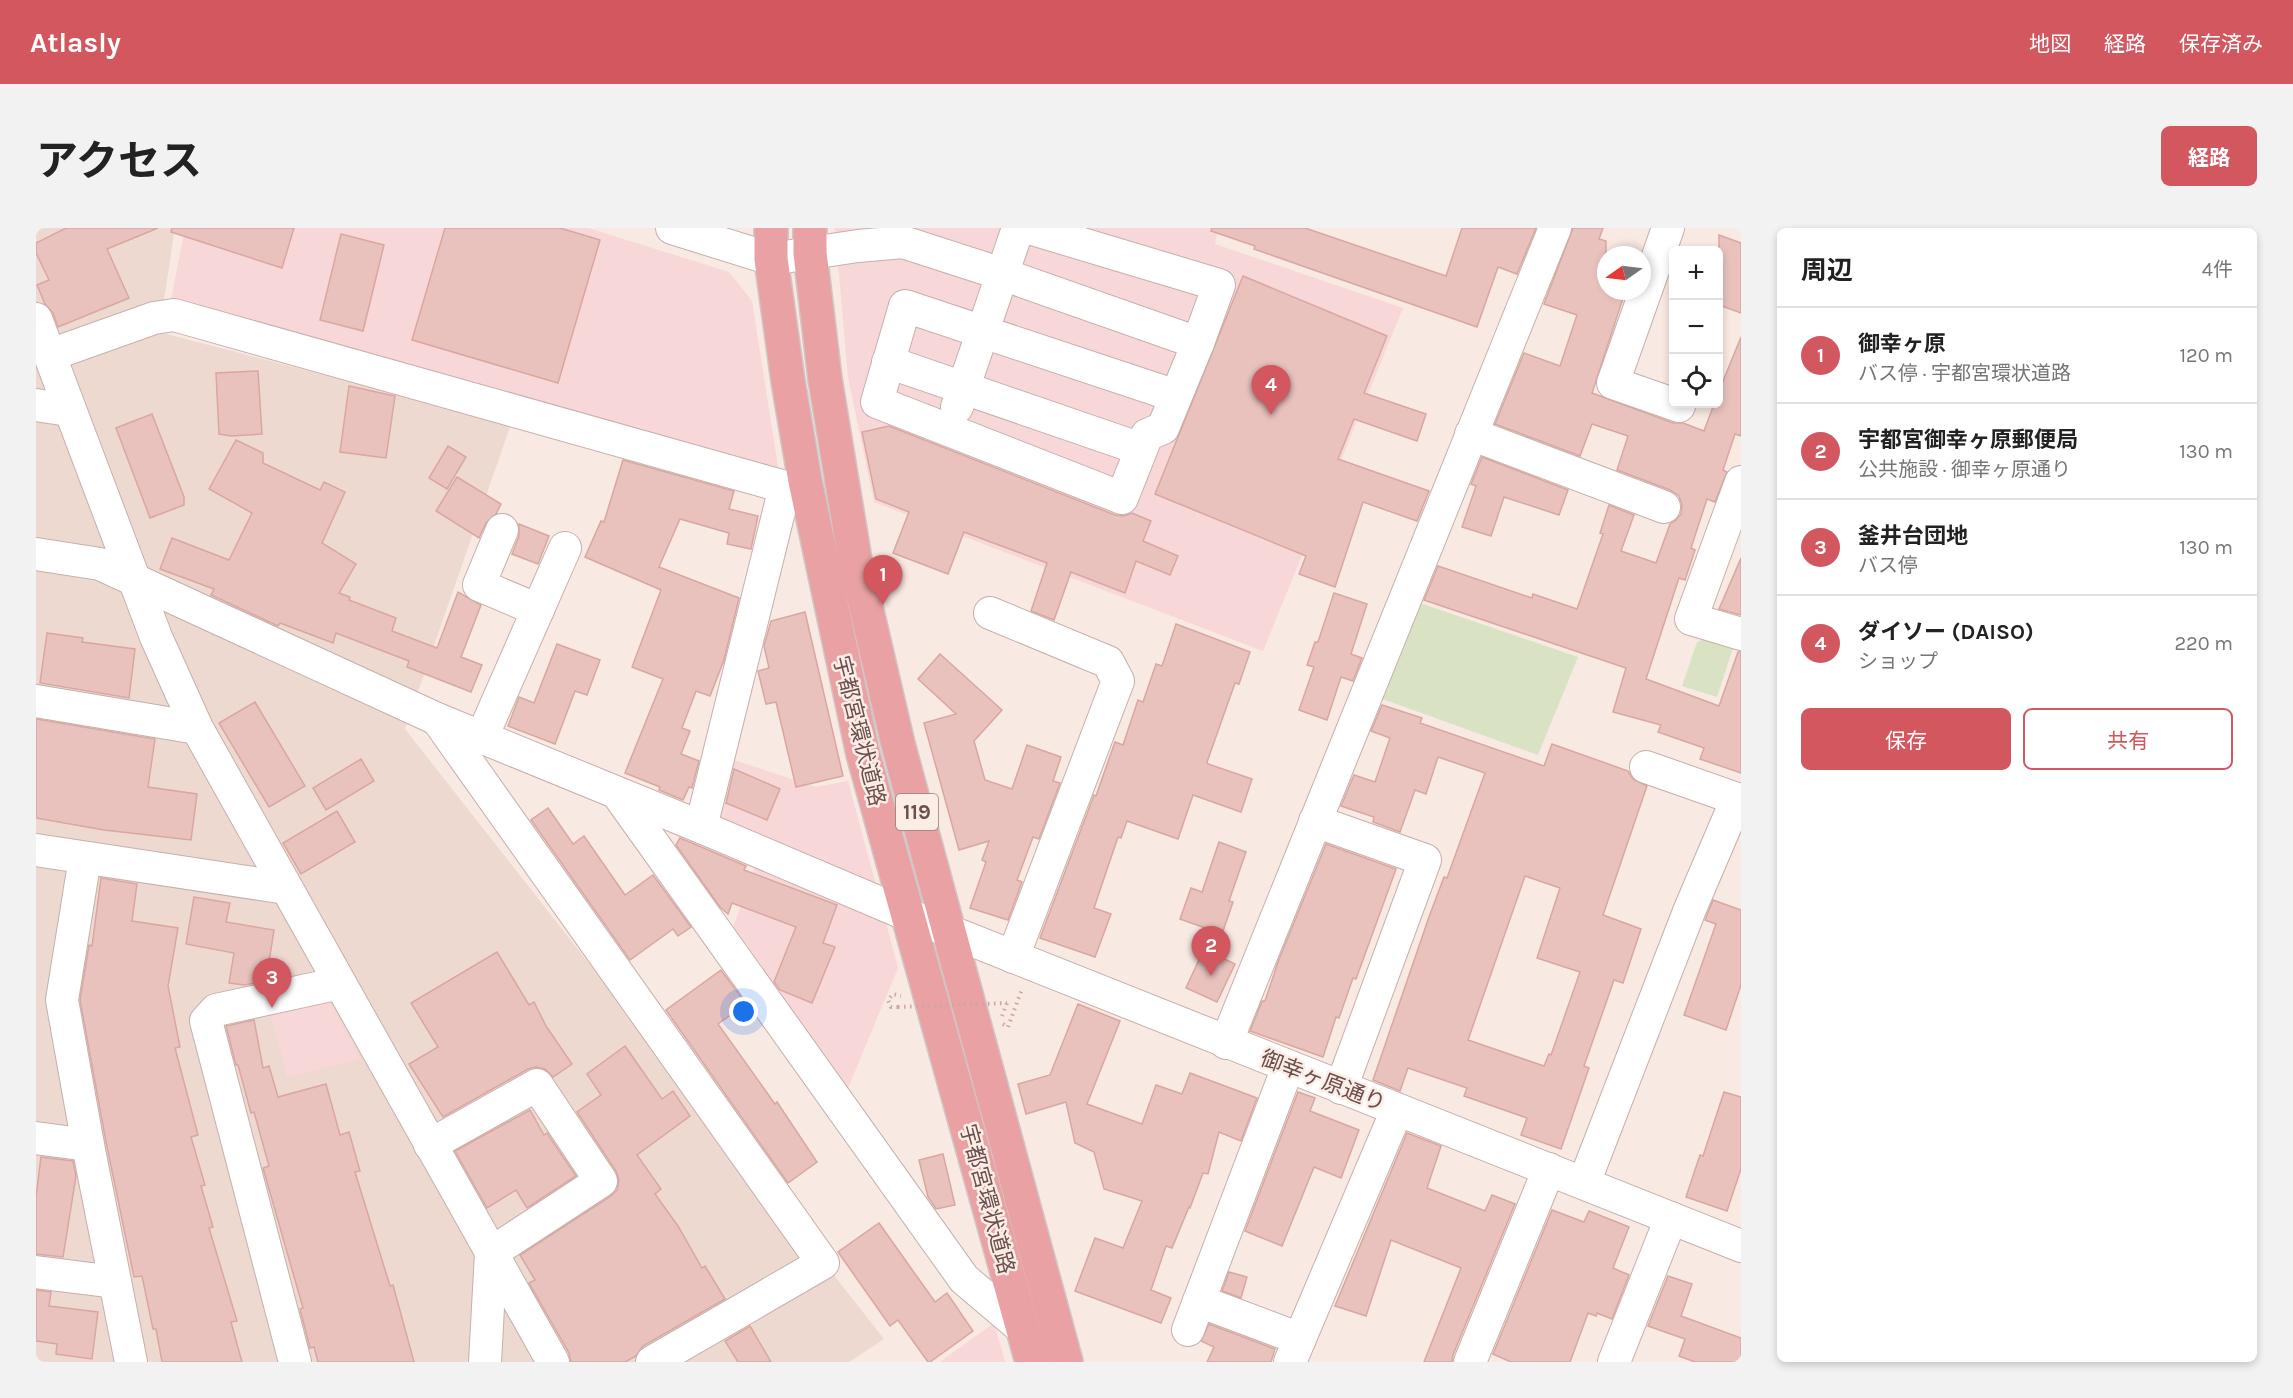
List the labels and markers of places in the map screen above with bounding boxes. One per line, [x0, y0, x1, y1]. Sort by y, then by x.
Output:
pin: 4 [1252, 366, 1290, 415]
pin: 1 [864, 556, 902, 605]
pin: 2 [1192, 926, 1230, 976]
pin: 3 [252, 958, 292, 1008]

